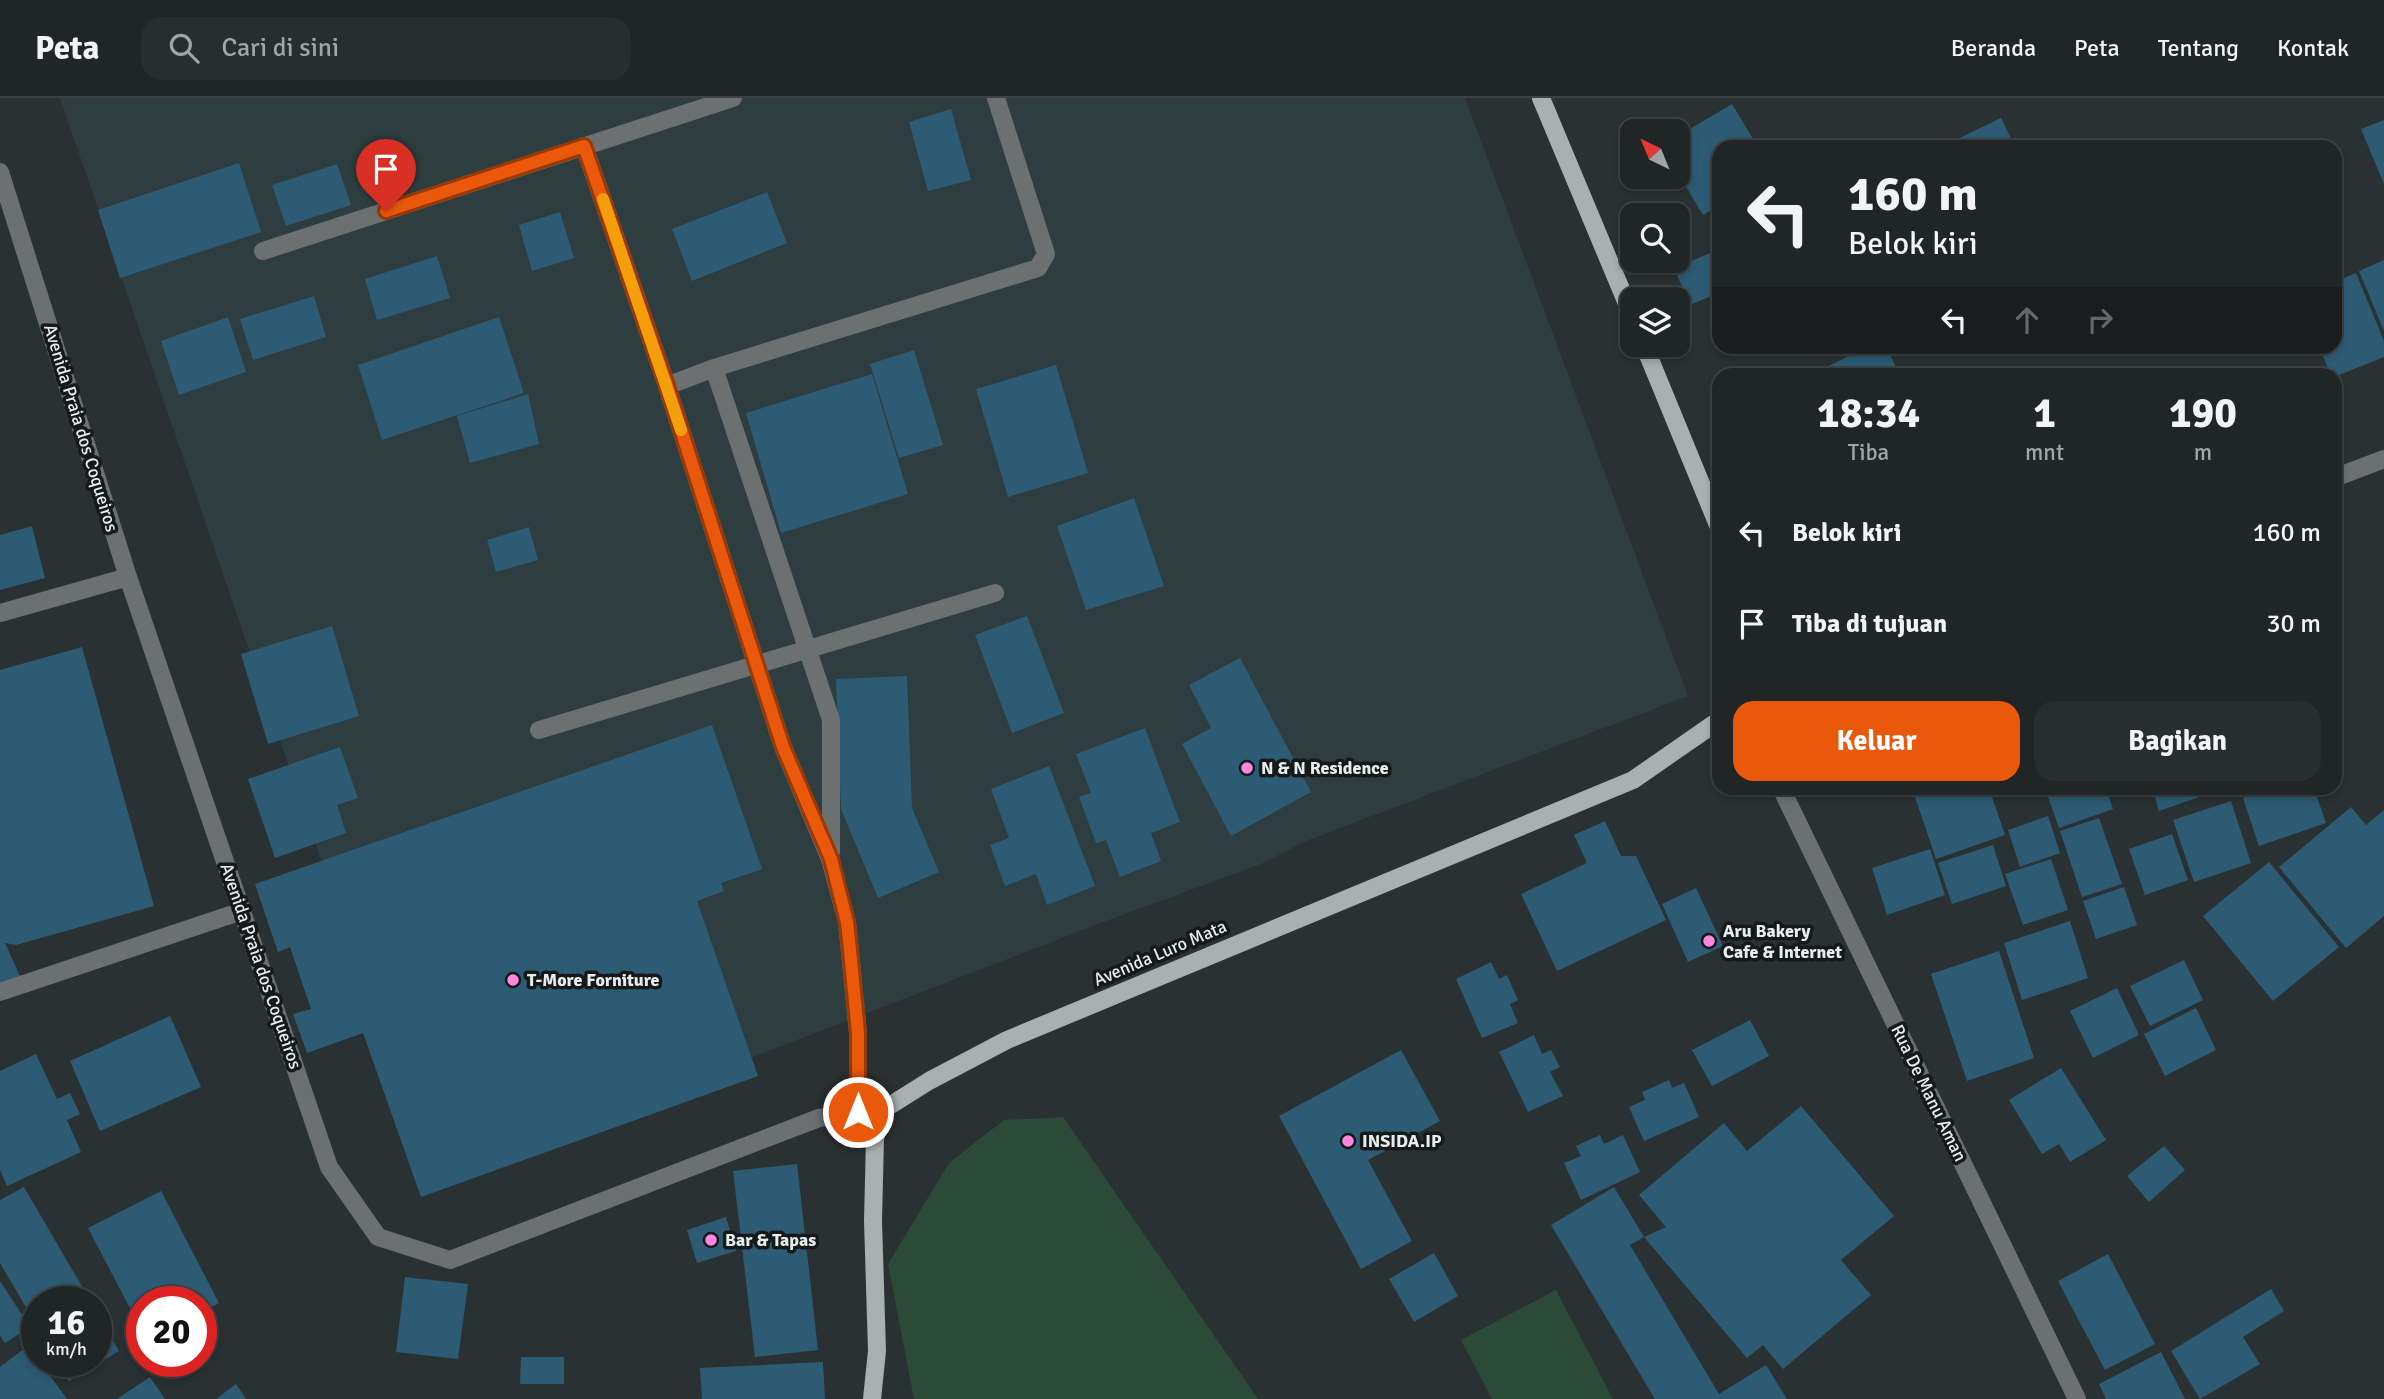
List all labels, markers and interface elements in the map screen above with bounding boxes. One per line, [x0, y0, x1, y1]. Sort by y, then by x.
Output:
search box [141, 17, 631, 80]
text: Peta [35, 28, 99, 69]
icon: search [165, 29, 203, 67]
text: Cari di sini [221, 32, 339, 64]
text: Beranda [1951, 33, 2036, 63]
text: Peta [2074, 33, 2120, 63]
text: Tentang [2158, 33, 2239, 63]
text: Kontak [2277, 33, 2349, 63]
north arrow [1620, 119, 1690, 189]
map controls [1620, 119, 1690, 357]
pin [356, 139, 416, 211]
icon: arrive [367, 150, 405, 188]
text: 160 m [1848, 164, 1978, 224]
icon: left [1733, 168, 1824, 259]
button: search [1620, 203, 1690, 273]
text: Belok kiri [1848, 224, 1978, 263]
button: layers [1620, 287, 1690, 357]
icon: left [1935, 301, 1973, 339]
icon: ahead [2008, 301, 2046, 339]
icon: right [2081, 301, 2119, 339]
street label: Avenida Praia dos Coqueiros [39, 321, 123, 535]
text: 18:34 [1817, 388, 1920, 439]
text: 1 [2033, 388, 2056, 439]
text: 190 [2169, 388, 2237, 439]
text: Tiba [1848, 438, 1889, 467]
text: mnt [2025, 438, 2064, 467]
text: m [2194, 438, 2212, 467]
icon: left [1733, 514, 1771, 552]
text: Belok kiri [1792, 517, 1901, 549]
text: 160 m [2252, 517, 2321, 549]
icon: arrive [1733, 605, 1771, 643]
text: Tiba di tujuan [1792, 608, 1947, 640]
text: 30 m [2266, 608, 2321, 640]
button: Keluar [1733, 701, 2020, 781]
button: Bagikan [2034, 701, 2321, 781]
place label: N & N Residence [1261, 757, 1389, 779]
marker: N & N Residence [1239, 760, 1255, 776]
street label: Avenida Praia dos Coqueiros [215, 860, 307, 1072]
street label: Avenida Luro Mata [1090, 915, 1230, 991]
place label: Aru Bakery Cafe & Internet [1723, 920, 1842, 963]
marker: Aru Bakery Cafe & Internet [1701, 933, 1717, 949]
place label: T-More Forniture [527, 969, 660, 991]
marker: T-More Forniture [505, 972, 521, 988]
street label: Rua De Manu Aman [1886, 1021, 1972, 1165]
position arrow [821, 1075, 895, 1149]
place label: INSIDA.IP [1362, 1130, 1442, 1152]
marker: INSIDA.IP [1340, 1133, 1356, 1149]
place label: Bar & Tapas [725, 1229, 816, 1251]
marker: Bar & Tapas [703, 1232, 719, 1248]
speed limit sign: 20 [126, 1286, 217, 1377]
text: 16 [48, 1301, 85, 1344]
text: km/h [46, 1338, 87, 1360]

